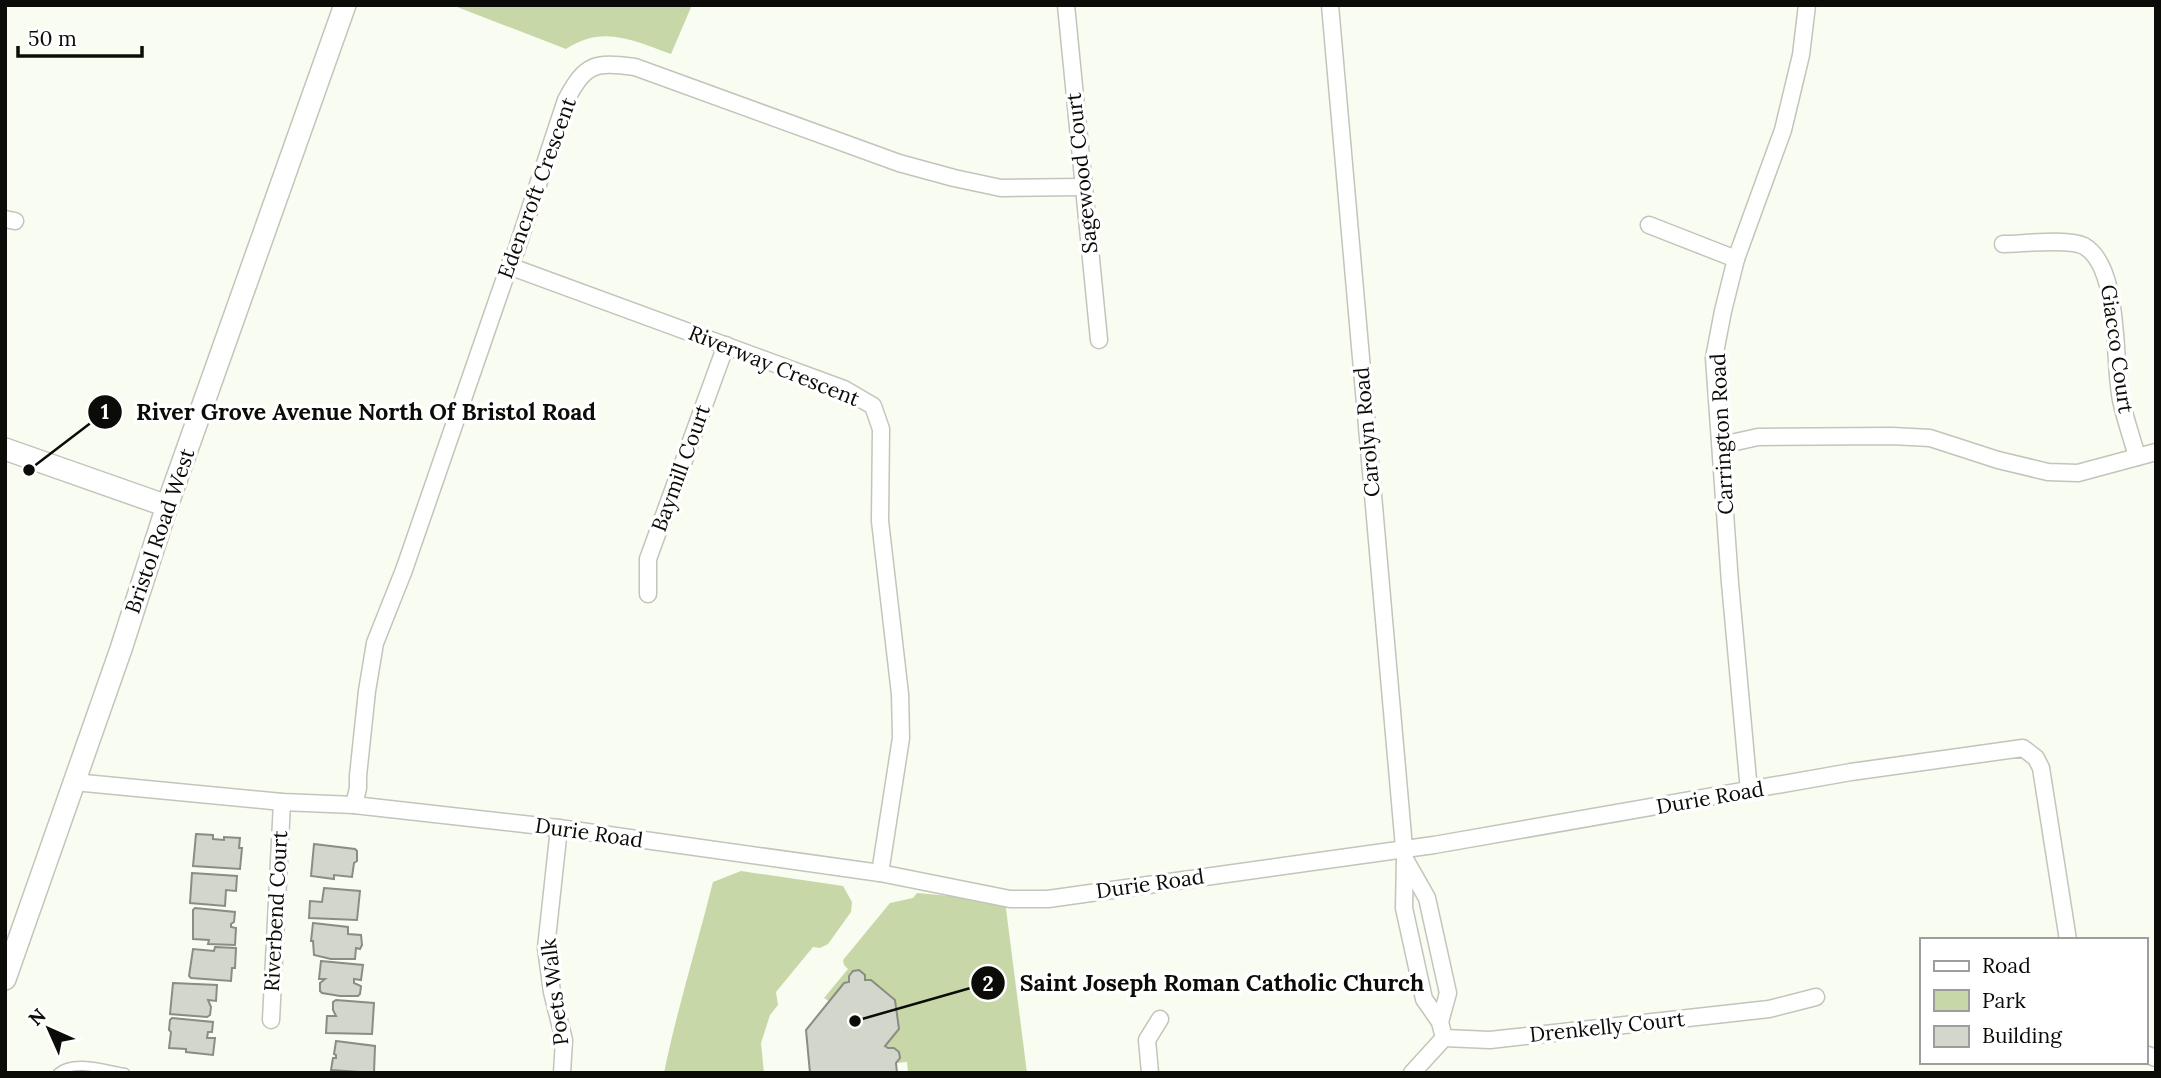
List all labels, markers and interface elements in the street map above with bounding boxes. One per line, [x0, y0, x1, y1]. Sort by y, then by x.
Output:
scale bar [18, 14, 142, 58]
text: 50 m [28, 25, 77, 52]
street label: Sagewood Court [1060, 90, 1103, 255]
street label: Edencroft Crescent [491, 93, 582, 282]
street label: Giacco Court [2095, 283, 2140, 416]
street label: Riverway Crescent [685, 319, 864, 412]
street label: Carrington Road [1704, 353, 1739, 515]
street label: Carolyn Road [1347, 366, 1386, 498]
callout: River Grove Avenue North Of Bristol Road [87, 390, 610, 434]
text: River Grove Avenue North Of Bristol Road [136, 397, 596, 426]
text: 1 [101, 398, 109, 425]
street label: Baymill Court [645, 400, 716, 535]
street label: Bristol Road West [119, 444, 201, 617]
street label: Durie Road [1654, 775, 1766, 820]
street label: Durie Road [533, 812, 645, 853]
street label: Riverbend Court [258, 829, 293, 992]
street label: Durie Road [1094, 863, 1206, 904]
street label: Poets Walk [534, 936, 574, 1047]
legend [1920, 938, 2147, 1064]
text: Road [1982, 952, 2031, 979]
callout: Saint Joseph Roman Catholic Church [970, 961, 1438, 1005]
text: Saint Joseph Roman Catholic Church [1020, 968, 1424, 997]
text: 2 [982, 970, 994, 997]
text: Park [1982, 987, 2026, 1014]
north arrow [14, 994, 84, 1064]
text: N [23, 1003, 51, 1031]
street label: Drenkelly Court [1528, 1005, 1687, 1048]
text: Building [1982, 1022, 2062, 1049]

